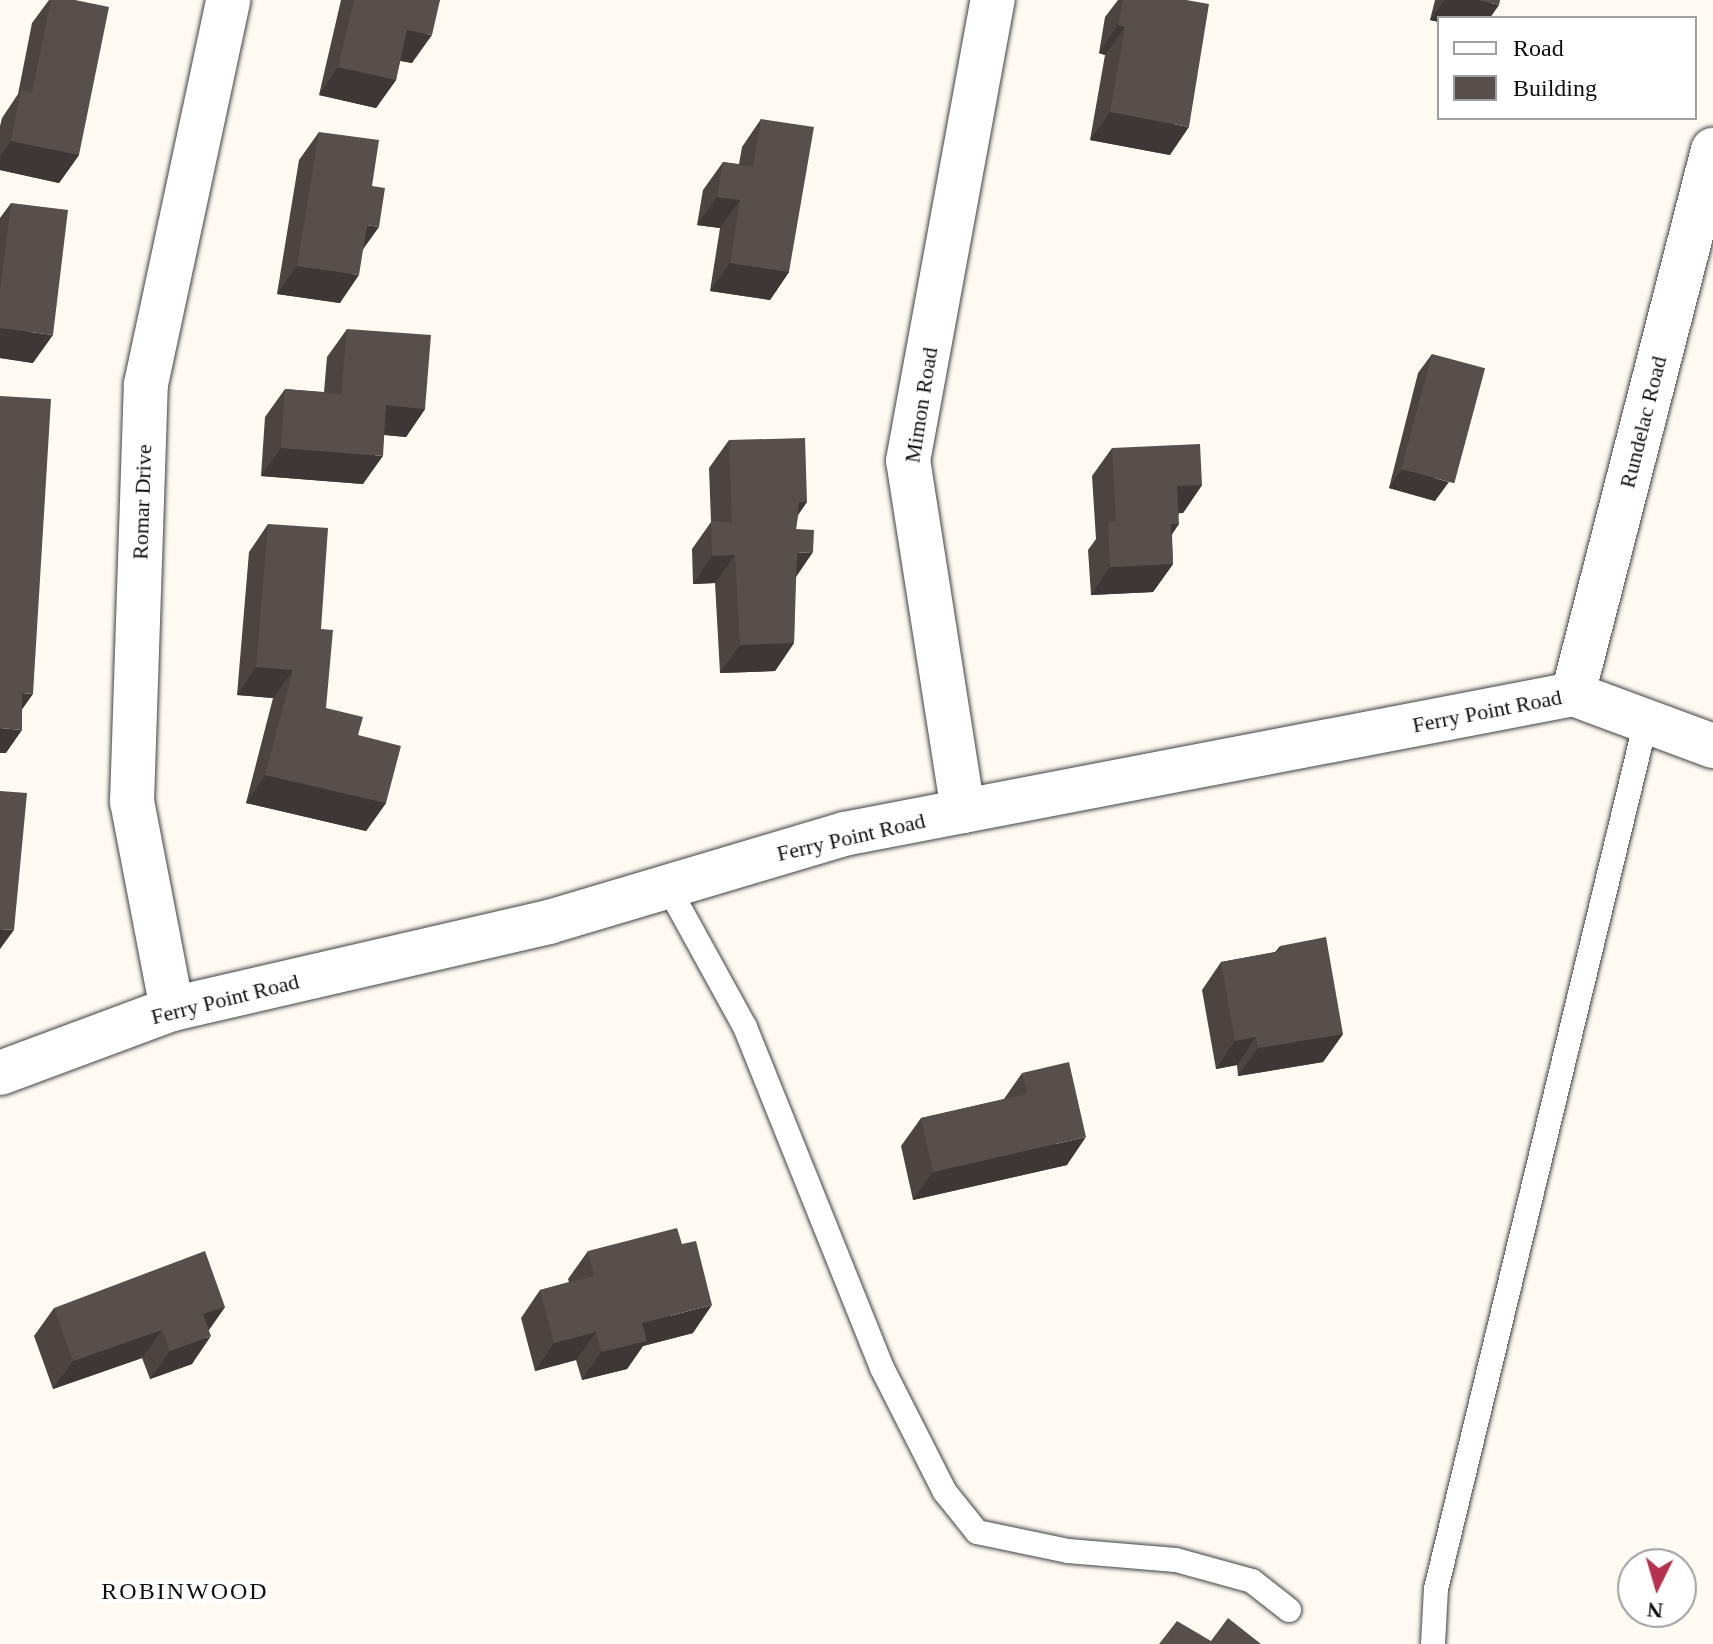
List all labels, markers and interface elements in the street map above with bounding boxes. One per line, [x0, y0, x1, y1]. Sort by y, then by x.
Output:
legend [1437, 16, 1697, 120]
text: Road [1513, 35, 1564, 61]
text: Building [1513, 75, 1597, 101]
street label: Mimon Road [899, 345, 943, 465]
street label: Rundelac Road [1614, 353, 1672, 491]
street label: Romar Drive [127, 444, 157, 560]
street label: Ferry Point Road [1410, 684, 1564, 738]
street label: Ferry Point Road [774, 807, 928, 867]
street label: Ferry Point Road [148, 968, 302, 1030]
north arrow [1617, 1548, 1697, 1628]
district label: ROBINWOOD [101, 1578, 269, 1606]
text: N [1646, 1597, 1664, 1624]

